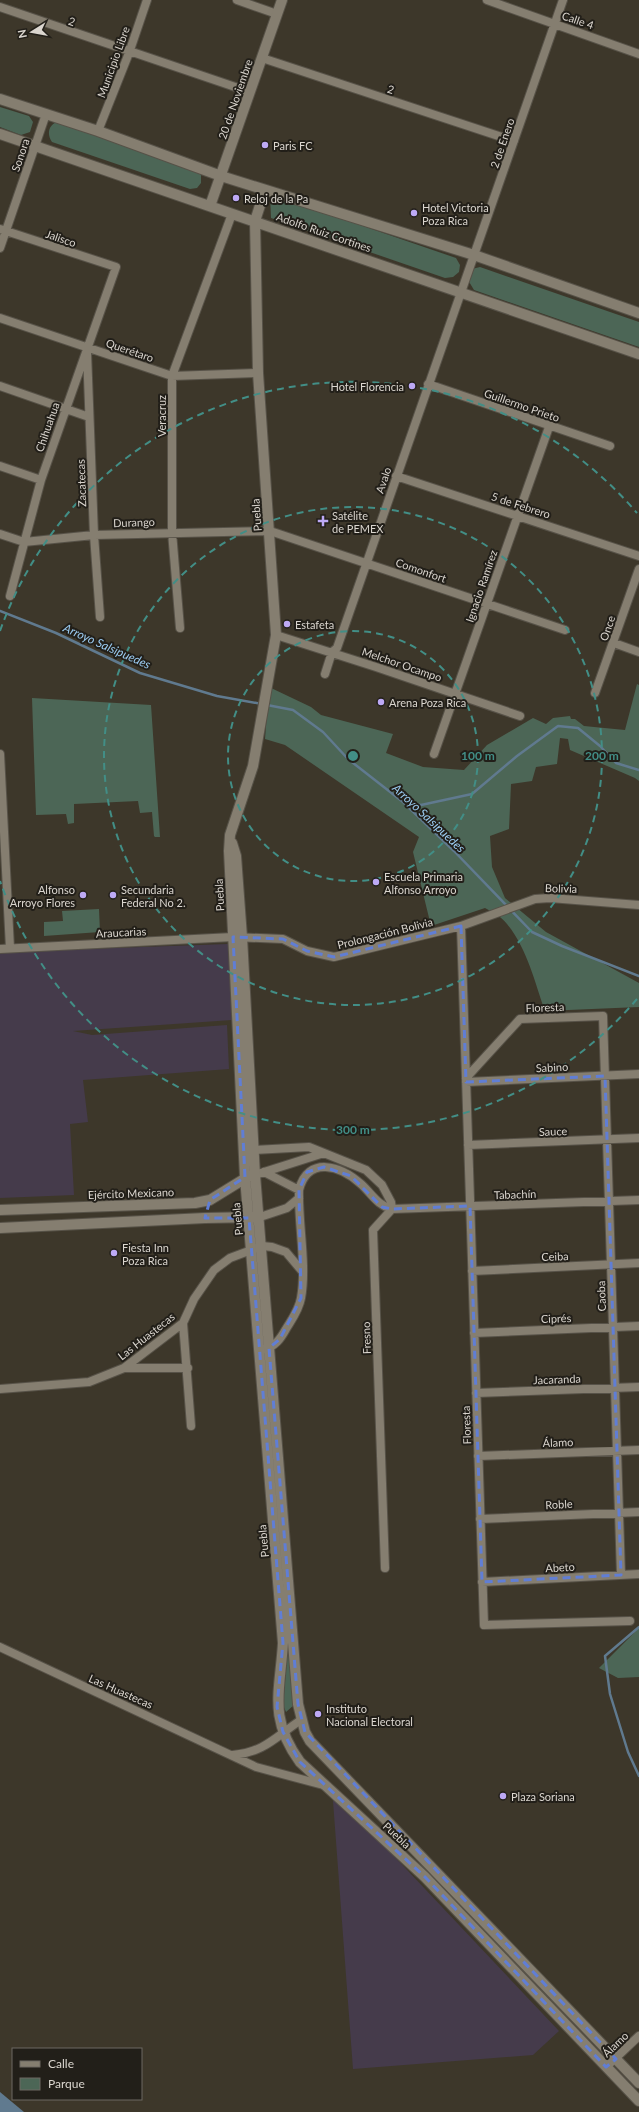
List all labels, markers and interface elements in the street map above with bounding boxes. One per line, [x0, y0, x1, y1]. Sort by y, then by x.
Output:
street label: Calle 4 [560, 8, 596, 32]
north arrow [12, 12, 52, 52]
street label: 2 [67, 14, 77, 28]
street label: Municipio Libre [94, 24, 132, 99]
text: N [15, 29, 29, 39]
street label: 20 de Noviembre [215, 57, 255, 141]
street label: 2 [386, 82, 396, 96]
street label: 2 de Enero [487, 116, 517, 170]
street label: Sonora [8, 137, 32, 173]
place label: Paris FC [273, 139, 313, 152]
marker: Paris FC [260, 140, 270, 150]
place label: Reloj de la Pa [244, 192, 308, 205]
marker: Reloj de la Pa [231, 193, 241, 203]
place label: Hotel Victoria Poza Rica [422, 201, 489, 227]
marker: Hotel Victoria Poza Rica [409, 208, 419, 218]
street label: Adolfo Ruiz Cortines [275, 210, 373, 254]
street label: Jalisco [44, 227, 78, 249]
street label: Querétaro [104, 336, 156, 364]
place label: Hotel Florencia [330, 380, 404, 393]
marker: Hotel Florencia [407, 381, 417, 391]
street label: Guillermo Prieto [483, 386, 561, 424]
street label: Veracruz [155, 395, 168, 437]
street label: Chihuahua [32, 400, 62, 454]
street label: Zacatecas [74, 459, 88, 507]
street label: Avalo [372, 465, 394, 495]
street label: 5 de Febrero [490, 489, 552, 521]
street label: Puebla [248, 498, 264, 532]
place label: Satélite de PEMEX [332, 509, 384, 535]
street label: Durango [113, 515, 155, 529]
marker: Satélite de PEMEX [317, 515, 329, 527]
street label: Ignacio Ramírez [463, 548, 499, 624]
street label: Comonfort [394, 555, 448, 585]
street label: Once [597, 614, 617, 642]
place label: Estafeta [295, 618, 334, 631]
marker: Estafeta [282, 619, 292, 629]
water label: Arroyo Salsipuedes [60, 620, 153, 672]
street label: Melchor Ocampo [360, 644, 444, 684]
place label: Arena Poza Rica [389, 696, 466, 709]
marker: Arena Poza Rica [376, 697, 386, 707]
text: 100 m [461, 748, 495, 763]
text: 200 m [585, 748, 619, 763]
centre of rings [346, 749, 360, 763]
water label: Arroyo Salsipuedes [389, 780, 469, 856]
place label: Escuela Primaria Alfonso Arroyo [384, 870, 463, 896]
marker: Escuela Primaria Alfonso Arroyo [371, 877, 381, 887]
street label: Puebla [212, 878, 226, 912]
street label: Bolivia [545, 881, 577, 895]
place label: Alfonso Arroyo Flores [10, 883, 75, 909]
place label: Secundaria Federal No 2. [121, 883, 186, 909]
marker: Alfonso Arroyo Flores [78, 890, 88, 900]
marker: Secundaria Federal No 2. [108, 890, 118, 900]
street label: Prolongación Bolivia [336, 915, 434, 951]
street label: Araucarias [95, 924, 147, 940]
street label: Floresta [525, 1000, 565, 1014]
street label: Sabino [535, 1060, 569, 1074]
text: 300 m [336, 1122, 370, 1137]
street label: Sauce [539, 1124, 568, 1138]
street label: Ejército Mexicano [88, 1185, 174, 1201]
street label: Tabachín [494, 1187, 536, 1201]
street label: Puebla [229, 1202, 245, 1236]
place label: Fiesta Inn Poza Rica [122, 1241, 169, 1267]
marker: Fiesta Inn Poza Rica [109, 1248, 119, 1258]
street label: Ceiba [541, 1249, 569, 1263]
street label: Caoba [594, 1280, 608, 1312]
street label: Las Huastecas [115, 1310, 177, 1362]
street label: Ciprés [541, 1311, 572, 1325]
street label: Fresno [359, 1322, 373, 1354]
street label: Jacaranda [533, 1372, 581, 1386]
street label: Floresta [459, 1405, 473, 1445]
street label: Álamo [542, 1435, 574, 1449]
street label: Roble [545, 1497, 573, 1511]
street label: Puebla [255, 1524, 271, 1558]
street label: Abeto [545, 1560, 575, 1574]
street label: Las Huastecas [87, 1671, 155, 1711]
place label: Instituto Nacional Electoral [326, 1702, 413, 1728]
marker: Instituto Nacional Electoral [313, 1709, 323, 1719]
place label: Plaza Soriana [511, 1790, 575, 1803]
marker: Plaza Soriana [498, 1791, 508, 1801]
street label: Puebla [381, 1819, 413, 1851]
street label: Álamo [599, 2029, 631, 2059]
legend [12, 2048, 142, 2100]
text: Calle [48, 2056, 74, 2071]
text: Parque [48, 2076, 85, 2091]

